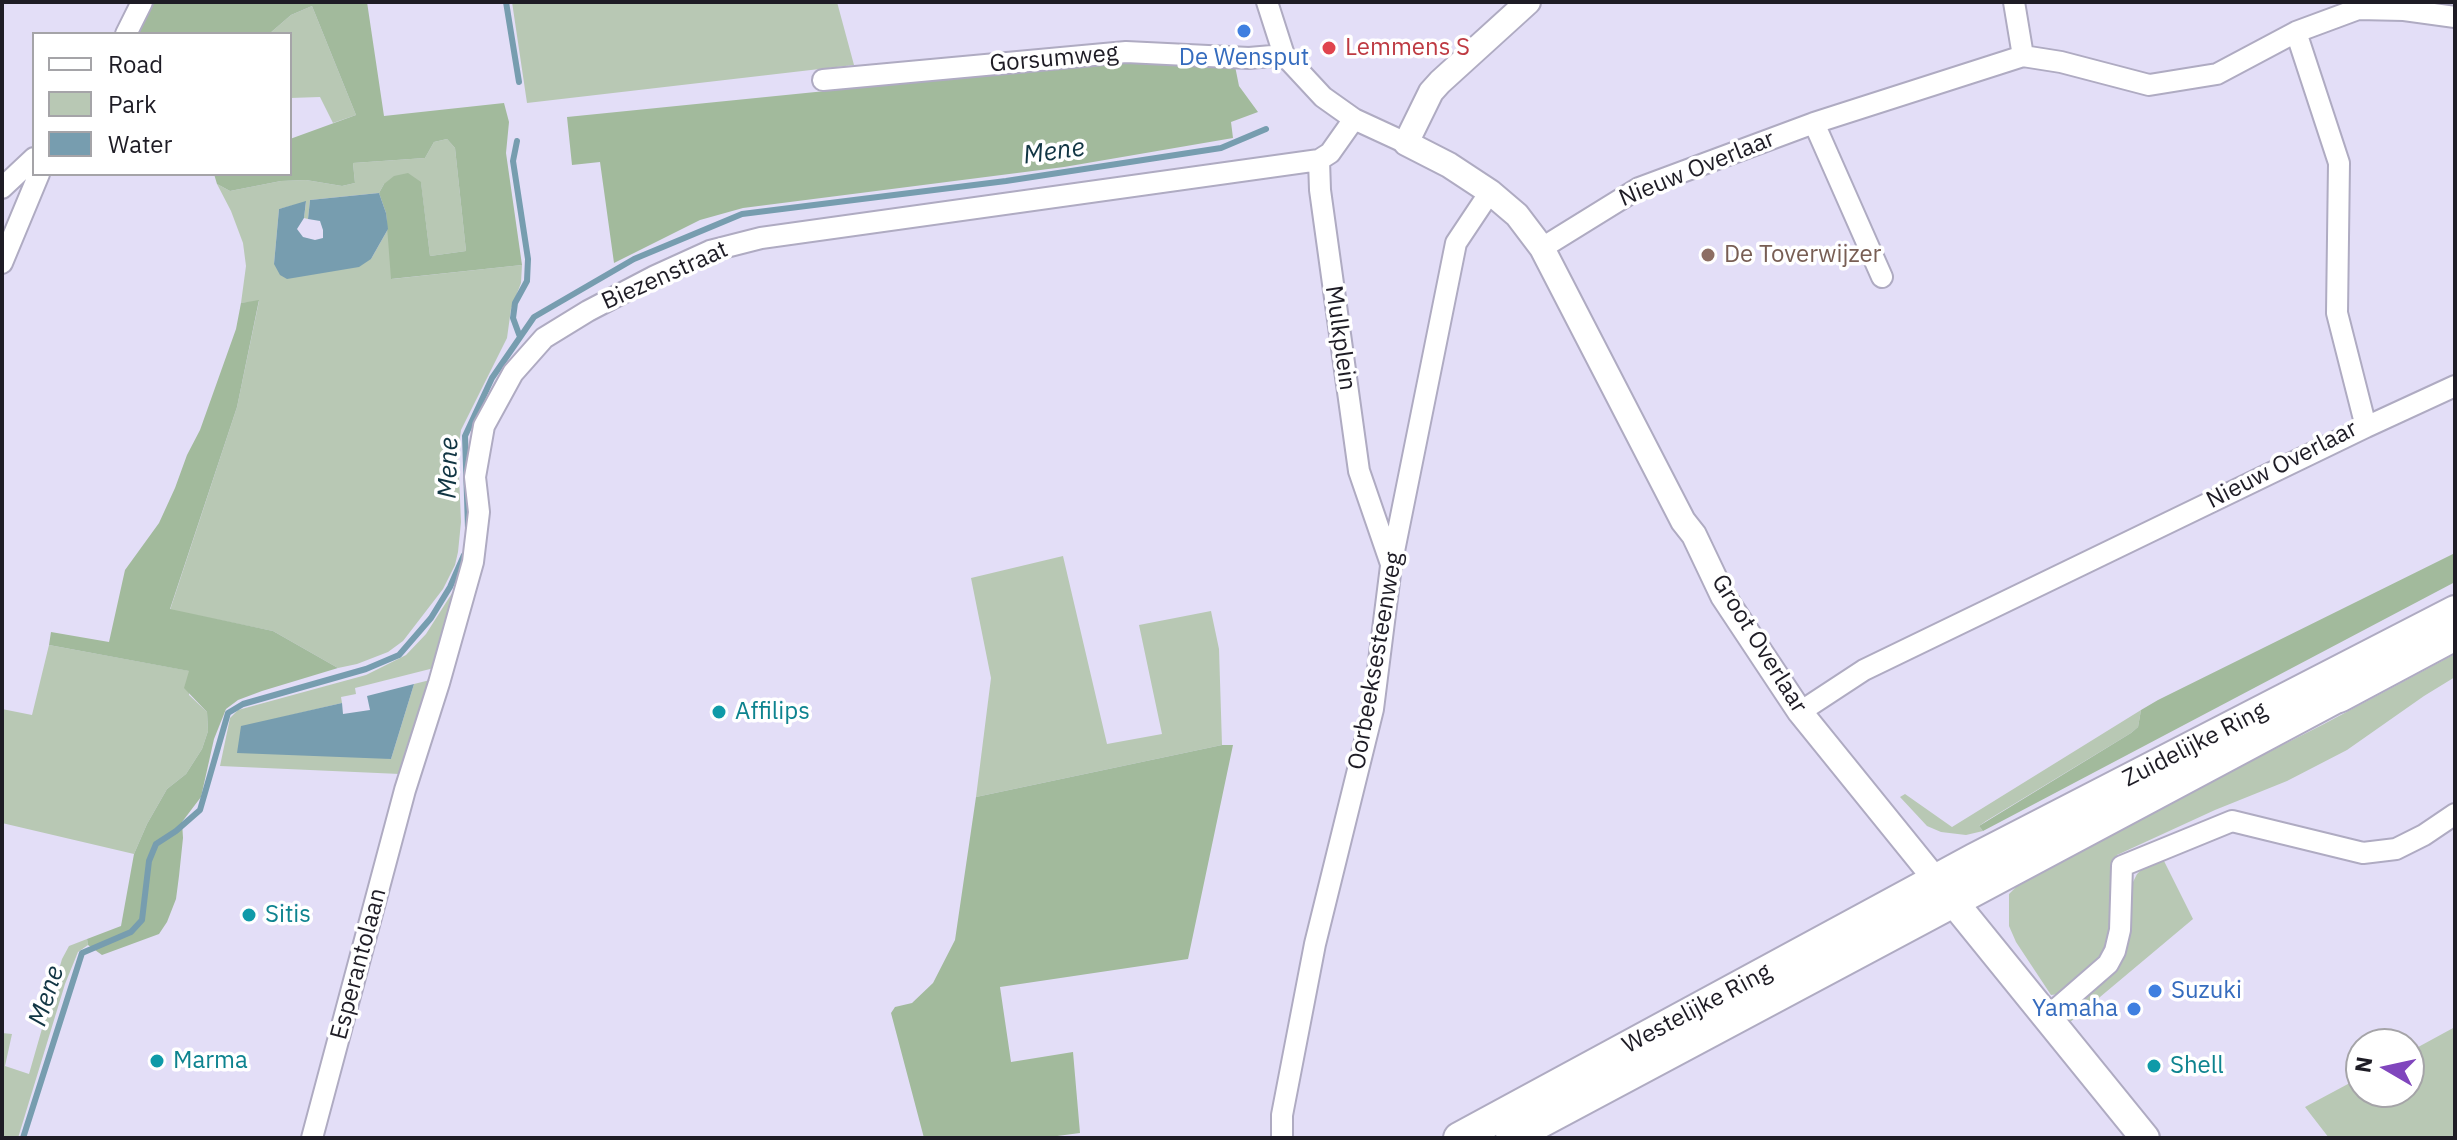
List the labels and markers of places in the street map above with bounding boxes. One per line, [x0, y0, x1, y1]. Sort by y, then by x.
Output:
marker: De Wensput [1235, 22, 1253, 40]
place label: Lemmens S [1345, 34, 1470, 62]
marker: Lemmens S [1320, 39, 1338, 57]
place label: De Wensput [1179, 44, 1309, 72]
place label: De Toverwijzer [1724, 241, 1881, 269]
marker: De Toverwijzer [1699, 246, 1717, 264]
place label: Affilips [735, 698, 810, 726]
marker: Affilips [710, 703, 728, 721]
place label: Sitis [265, 901, 311, 929]
marker: Sitis [240, 906, 258, 924]
place label: Suzuki [2171, 977, 2242, 1005]
marker: Suzuki [2146, 982, 2164, 1000]
place label: Yamaha [2032, 995, 2118, 1023]
marker: Yamaha [2125, 1000, 2143, 1018]
place label: Marma [173, 1047, 248, 1075]
marker: Marma [148, 1052, 166, 1070]
place label: Shell [2170, 1052, 2224, 1080]
marker: Shell [2145, 1057, 2163, 1075]

